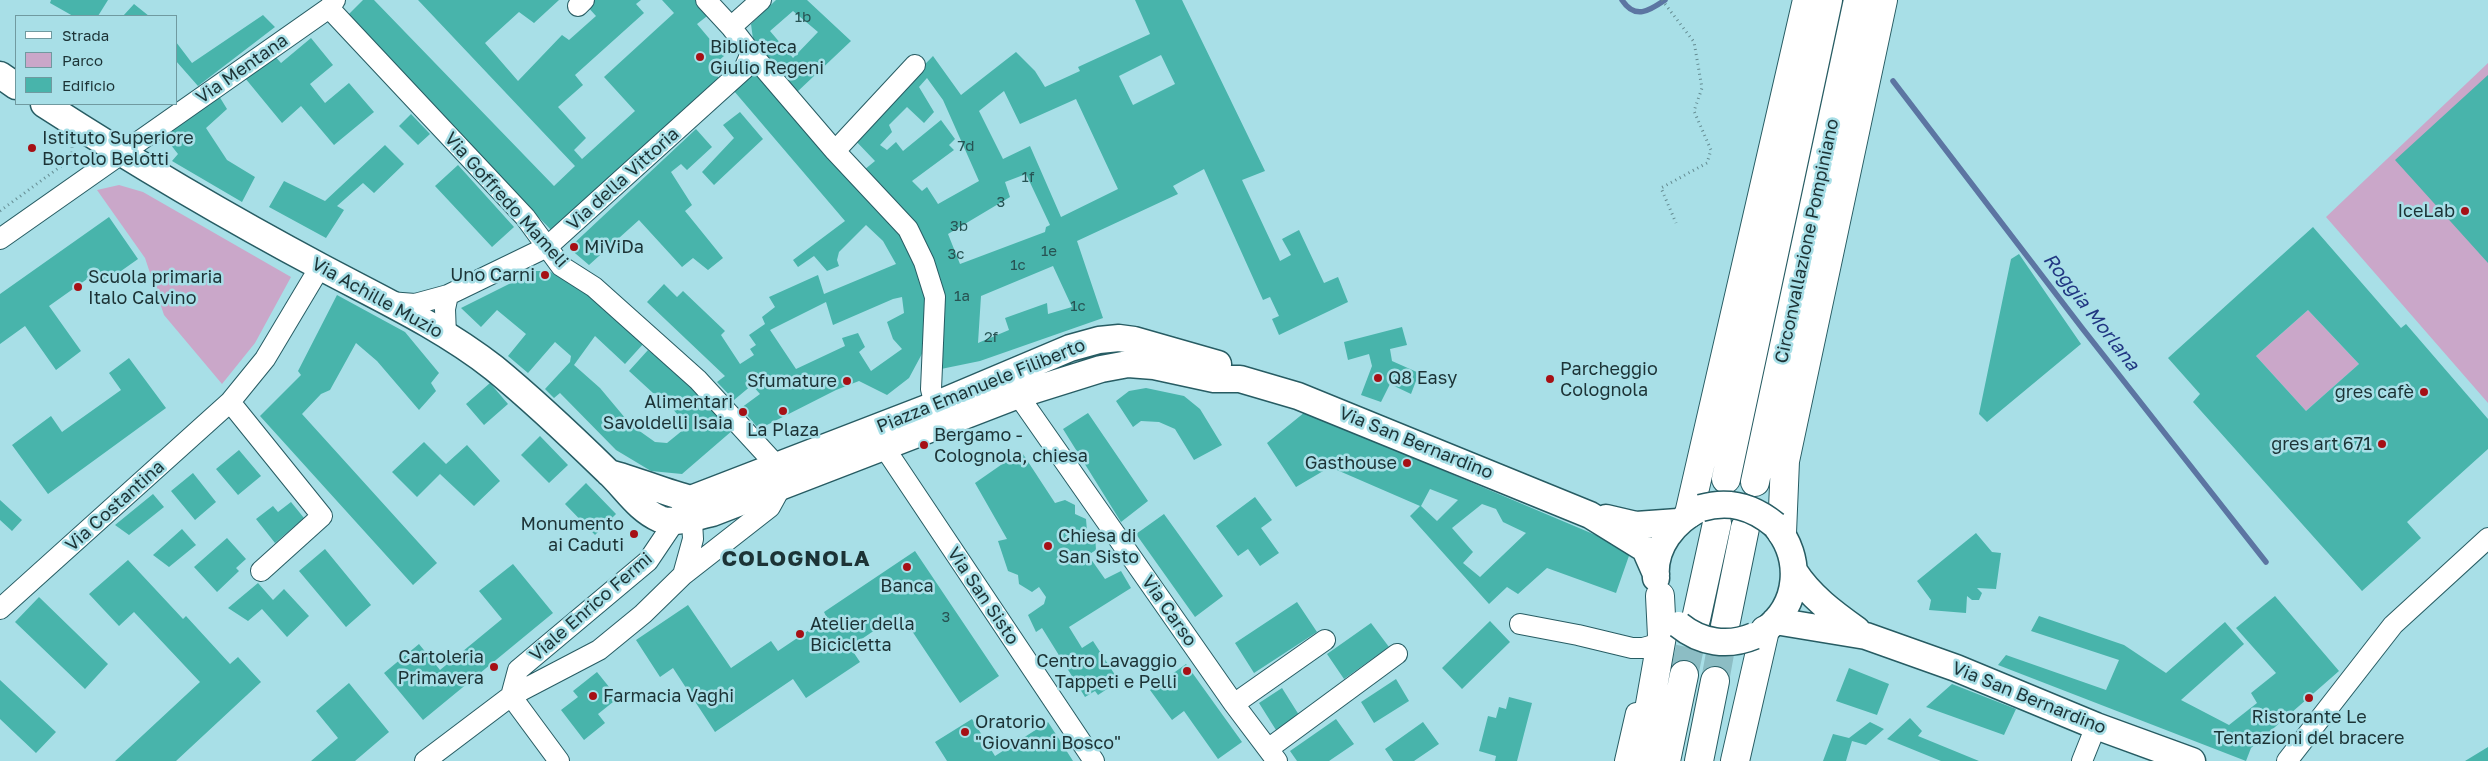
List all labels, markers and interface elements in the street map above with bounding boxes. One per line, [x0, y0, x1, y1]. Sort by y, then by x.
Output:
house number: 1b [795, 8, 811, 26]
legend [15, 15, 178, 105]
text: Strada [62, 26, 109, 44]
street label: Via Mentana [192, 29, 292, 109]
place label: Biblioteca Giulio Regeni [710, 36, 824, 78]
text: Parco [62, 51, 103, 69]
marker: Biblioteca Giulio Regeni [694, 51, 706, 63]
text: Edificio [62, 76, 115, 94]
street label: Circonvallazione Pompiniano [1770, 117, 1844, 365]
street label: Via della Vittoria [563, 123, 683, 235]
place label: Istituto Superiore Bortolo Belotti [42, 127, 194, 170]
street label: Via Goffredo Mameli [440, 128, 572, 272]
house number: 7d [957, 137, 975, 155]
marker: Istituto Superiore Bortolo Belotti [26, 142, 38, 154]
house number: 1f [1022, 168, 1034, 186]
house number: 3 [997, 193, 1005, 211]
place label: IceLab [2397, 200, 2455, 222]
marker: IceLab [2459, 205, 2471, 217]
house number: 3b [950, 217, 968, 235]
place label: MiViDa [584, 236, 644, 258]
marker: MiViDa [568, 241, 580, 253]
house number: 1e [1041, 242, 1057, 260]
house number: 3c [948, 245, 964, 263]
water label: Roggia Morlana [2038, 249, 2144, 375]
street label: Via Achille Muzio [308, 253, 446, 343]
house number: 1c [1010, 256, 1026, 274]
place label: Uno Carni [450, 264, 535, 286]
place label: Scuola primaria Italo Calvino [88, 266, 222, 308]
marker: Uno Carni [539, 269, 551, 281]
marker: Scuola primaria Italo Calvino [72, 281, 84, 293]
house number: 1a [954, 287, 970, 305]
house number: 1c [1070, 297, 1086, 315]
house number: 2f [984, 328, 998, 346]
street label: Piazza Emanuele Filiberto [874, 334, 1088, 438]
place label: Parcheggio Colognola [1560, 358, 1658, 400]
place label: Q8 Easy [1388, 367, 1457, 389]
place label: Sfumature [747, 370, 837, 392]
marker: Q8 Easy [1372, 372, 1384, 384]
marker: Parcheggio Colognola [1544, 373, 1556, 385]
marker: Sfumature [841, 375, 853, 387]
place label: gres cafè [2335, 381, 2414, 403]
marker: gres cafè [2418, 386, 2430, 398]
place label: Alimentari Savoldelli Isaia [603, 391, 733, 434]
street label: Via San Bernardino [1336, 402, 1496, 484]
marker: La Plaza [777, 405, 789, 417]
marker: Alimentari Savoldelli Isaia [737, 406, 749, 418]
place label: La Plaza [747, 419, 819, 441]
place label: Bergamo - Colognola, chiesa [934, 424, 1088, 466]
place label: gres art 671 [2271, 433, 2372, 455]
marker: gres art 671 [2376, 438, 2388, 450]
marker: Bergamo - Colognola, chiesa [918, 439, 930, 451]
place label: Gasthouse [1305, 452, 1397, 474]
street label: Via Costantina [61, 456, 169, 556]
marker: Gasthouse [1401, 457, 1413, 469]
place label: Monumento ai Caduti [521, 513, 624, 556]
place label: Chiesa di San Sisto [1058, 525, 1139, 568]
marker: Monumento ai Caduti [628, 528, 640, 540]
marker: Chiesa di San Sisto [1042, 540, 1054, 552]
street label: Via San Sisto [943, 543, 1023, 649]
district label: COLOGNOLA [720, 546, 872, 572]
street label: Viale Enrico Fermi [525, 548, 657, 666]
marker: Banca [901, 561, 913, 573]
street label: Via Carso [1137, 571, 1201, 651]
place label: Banca [880, 575, 934, 597]
house number: 3 [942, 608, 950, 626]
place label: Atelier della Bicicletta [810, 613, 915, 656]
marker: Atelier della Bicicletta [794, 628, 806, 640]
place label: Cartoleria Primavera [397, 646, 484, 689]
place label: Centro Lavaggio Tappeti e Pelli [1036, 650, 1177, 692]
street label: Via San Bernardino [1949, 657, 2109, 739]
marker: Cartoleria Primavera [488, 661, 500, 673]
marker: Centro Lavaggio Tappeti e Pelli [1181, 665, 1193, 677]
place label: Farmacia Vaghi [603, 685, 734, 707]
marker: Farmacia Vaghi [587, 690, 599, 702]
marker: Ristorante Le Tentazioni del bracere [2303, 692, 2315, 704]
place label: Ristorante Le Tentazioni del bracere [2214, 706, 2404, 749]
place label: Oratorio "Giovanni Bosco" [975, 711, 1121, 754]
marker: Oratorio "Giovanni Bosco" [959, 726, 971, 738]

